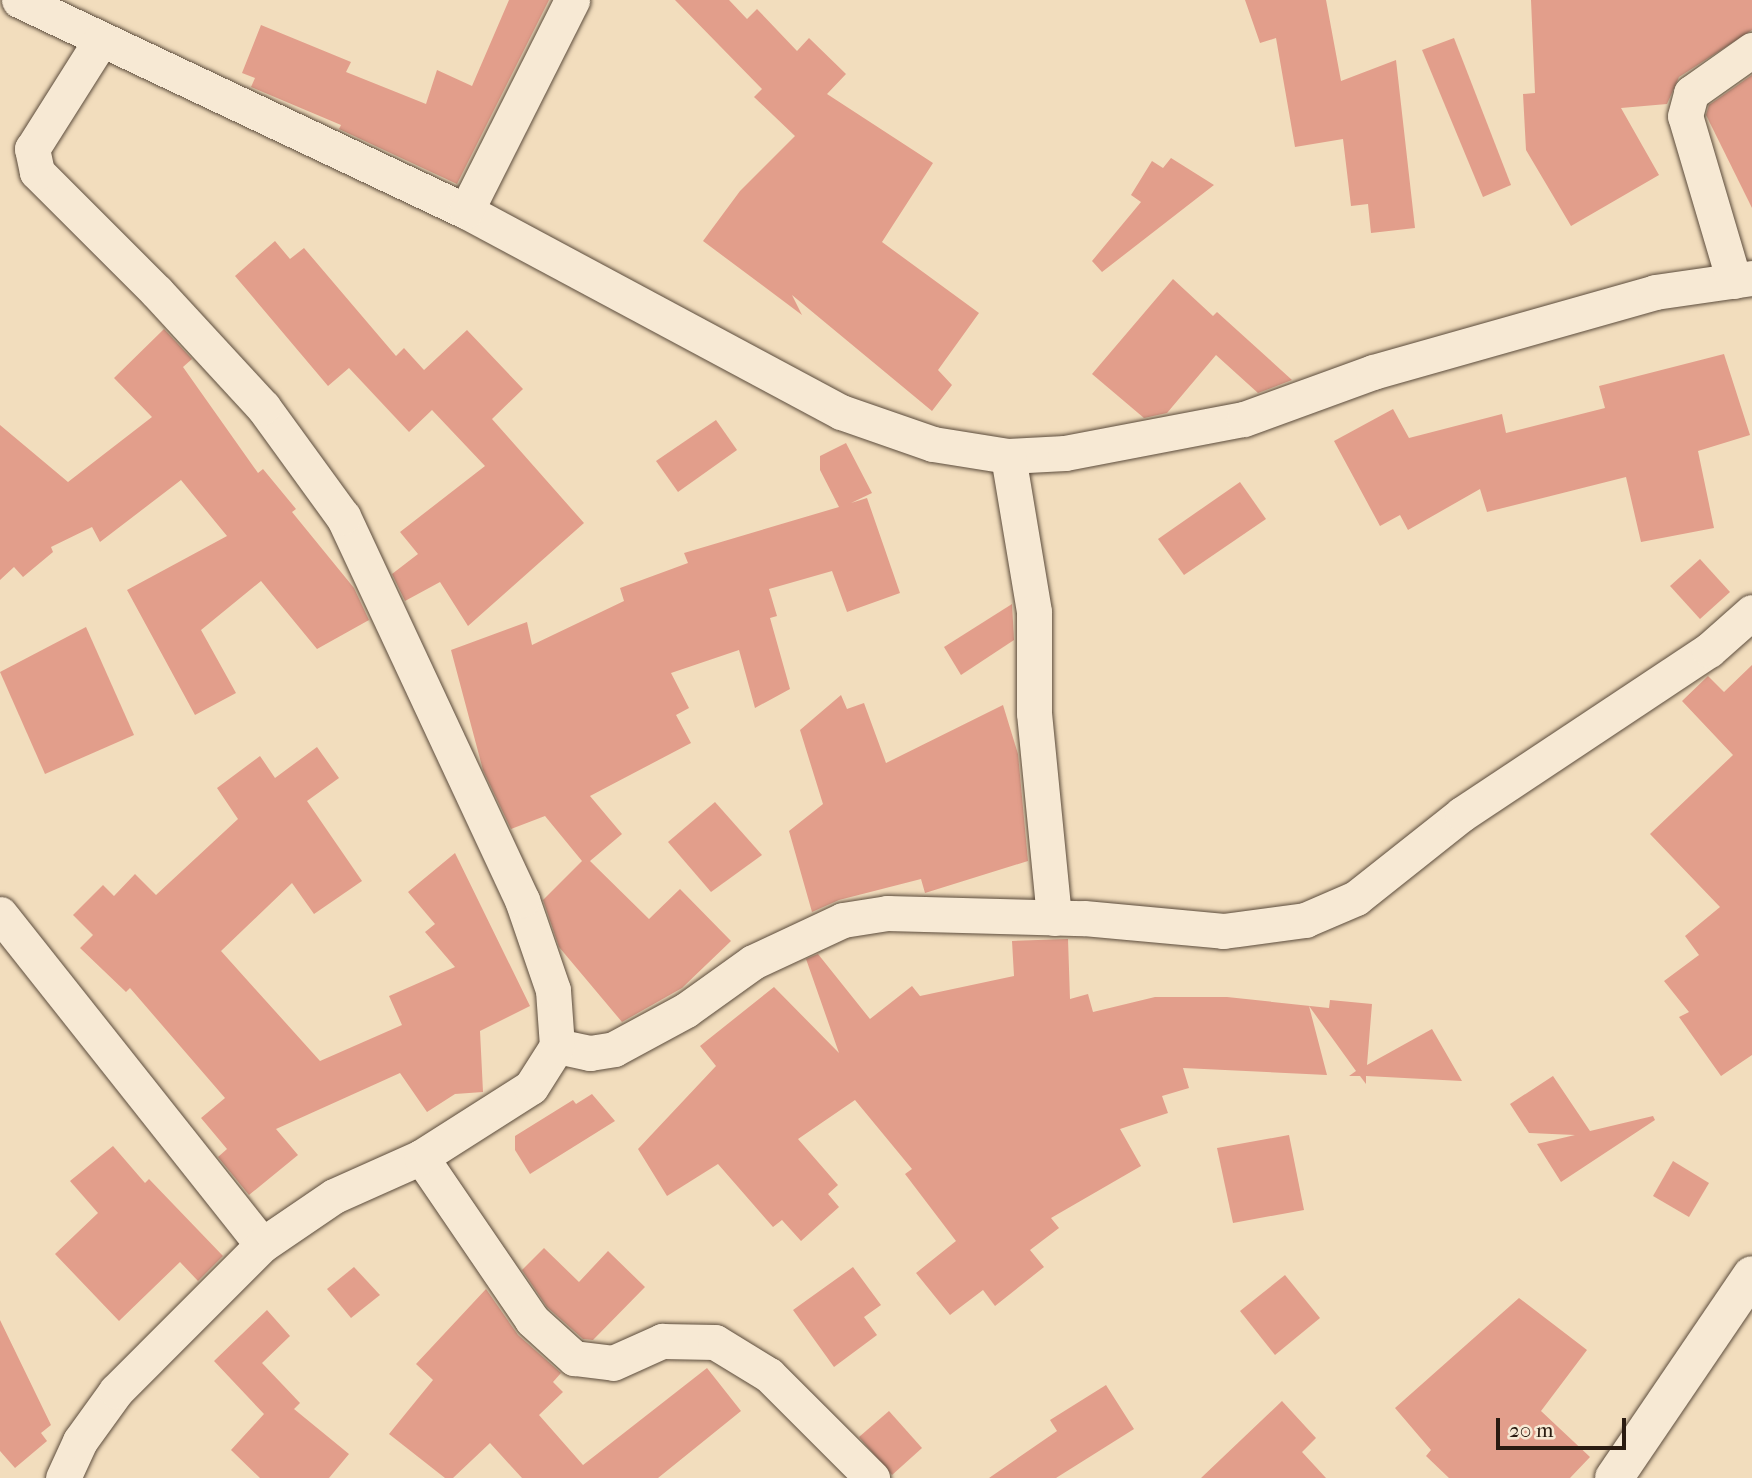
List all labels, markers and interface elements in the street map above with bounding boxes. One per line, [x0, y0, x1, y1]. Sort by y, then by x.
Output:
scale bar [1500, 1404, 1630, 1448]
text: 20 m [1509, 1418, 1553, 1442]

